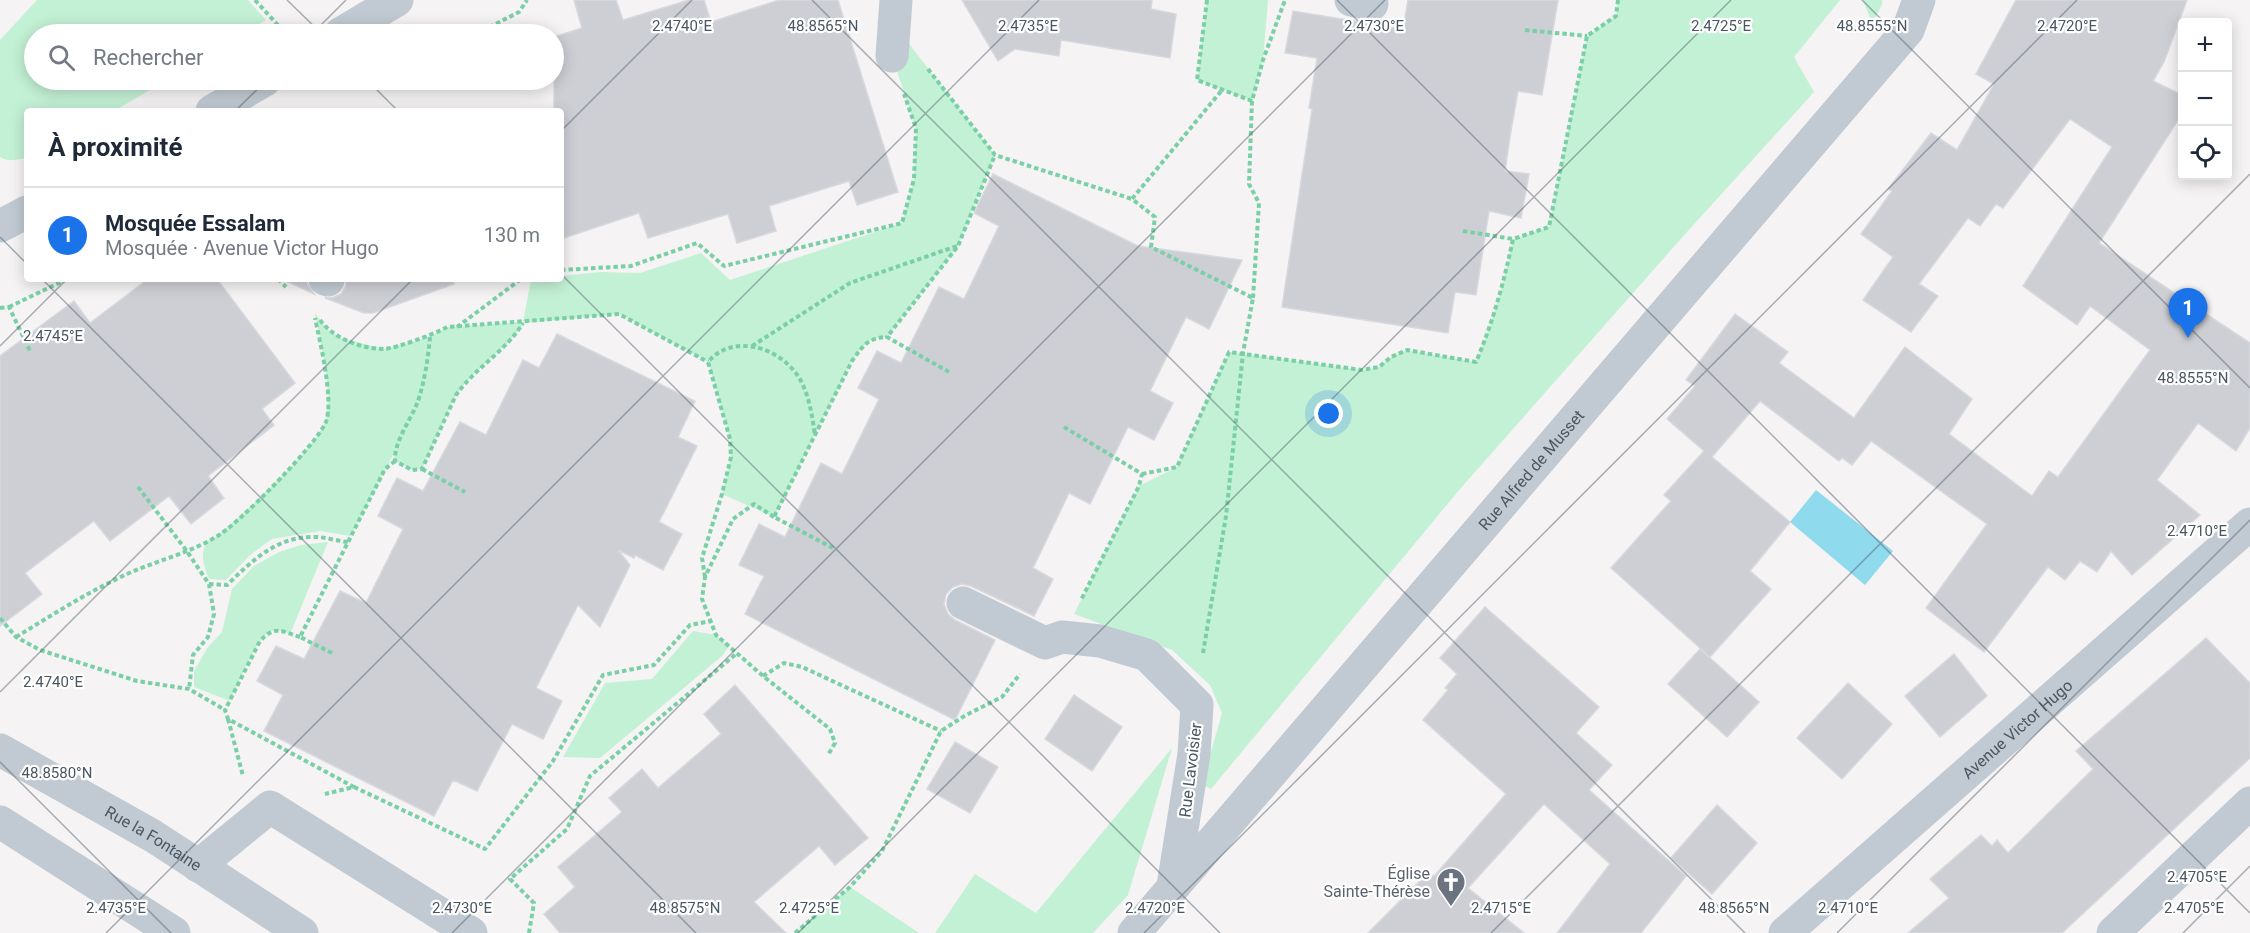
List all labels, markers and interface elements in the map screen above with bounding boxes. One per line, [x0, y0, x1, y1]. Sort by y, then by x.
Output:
text: 2.4740°E [652, 17, 713, 35]
text: 48.8565°N [788, 17, 858, 35]
text: 2.4735°E [998, 17, 1059, 35]
text: 2.4730°E [1344, 17, 1405, 35]
text: 2.4725°E [1691, 17, 1752, 35]
text: 48.8555°N [1837, 17, 1907, 35]
text: 2.4720°E [2037, 17, 2098, 35]
map controls [2178, 18, 2232, 180]
button: + [2178, 18, 2232, 72]
search box [24, 24, 564, 90]
icon: search [45, 41, 78, 74]
text: Rechercher [93, 45, 204, 70]
button: − [2178, 72, 2232, 126]
button: locate [2178, 126, 2232, 180]
text: À proximité [48, 132, 182, 162]
text: Mosquée Essalam [105, 211, 285, 236]
text: 1 [62, 223, 73, 247]
text: 130 m [484, 223, 540, 247]
text: Mosquée · Avenue Victor Hugo [105, 236, 379, 260]
pin: 1 [2168, 288, 2208, 338]
text: 2.4745°E [23, 327, 84, 345]
text: 48.8555°N [2158, 369, 2228, 387]
your location [1314, 399, 1343, 428]
street label: Rue Alfred de Musset [1475, 406, 1588, 534]
text: 2.4710°E [2167, 522, 2228, 540]
text: 2.4740°E [23, 673, 84, 691]
street label: Avenue Victor Hugo [1958, 676, 2076, 783]
street label: Rue Lavoisier [1175, 721, 1206, 818]
text: 48.8580°N [22, 764, 92, 782]
street label: Rue la Fontaine [102, 802, 205, 875]
place label: Église Sainte-Thérèse [1324, 864, 1430, 901]
church icon: Église Sainte-Thérèse [1435, 866, 1467, 908]
text: 2.4705°E [2167, 868, 2228, 886]
text: 2.4735°E [86, 899, 147, 917]
text: 2.4730°E [432, 899, 493, 917]
text: 48.8575°N [650, 899, 720, 917]
text: 2.4725°E [779, 899, 840, 917]
text: 2.4720°E [1125, 899, 1186, 917]
text: 2.4715°E [1471, 899, 1532, 917]
text: 48.8565°N [1699, 899, 1769, 917]
text: 2.4710°E [1818, 899, 1879, 917]
text: 2.4705°E [2164, 899, 2225, 917]

